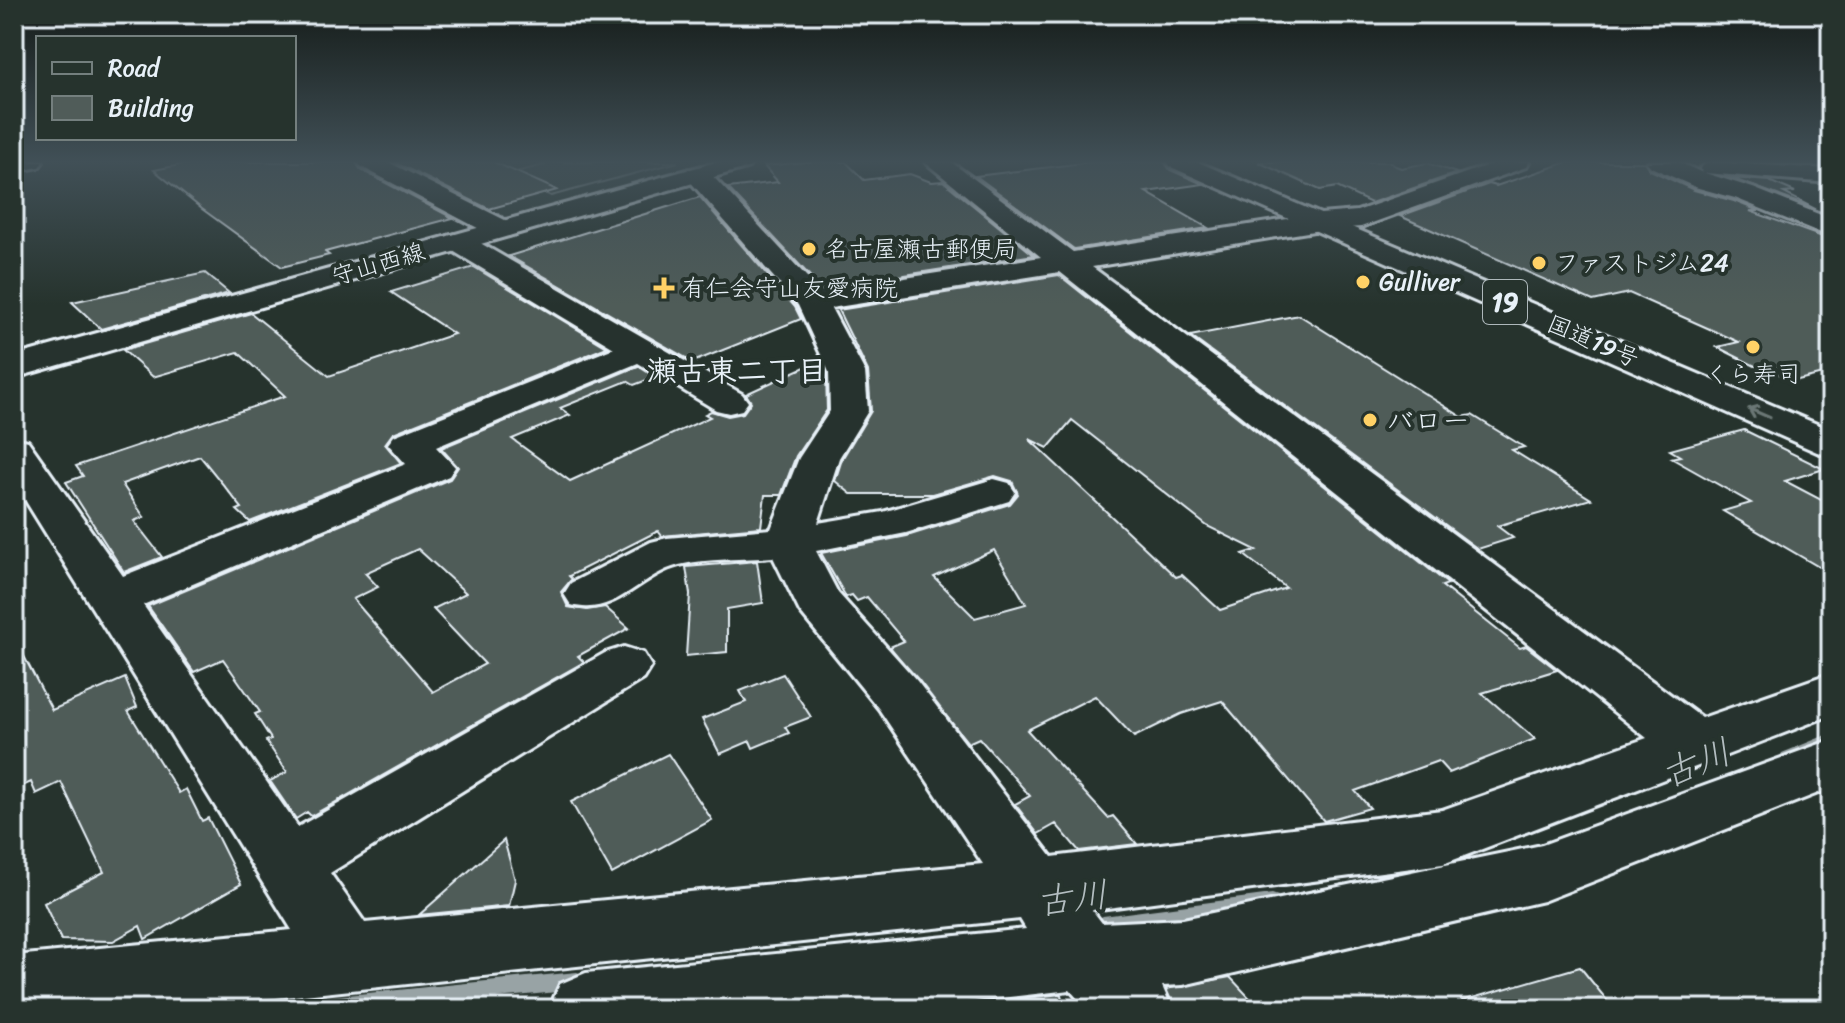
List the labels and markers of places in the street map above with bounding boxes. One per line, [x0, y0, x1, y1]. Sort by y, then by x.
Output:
place label: 名古屋瀬古郵便局 [825, 228, 1017, 270]
marker: 名古屋瀬古郵便局 [800, 240, 818, 258]
place label: ファストジム24 [1555, 242, 1729, 284]
marker: ファストジム24 [1530, 254, 1548, 272]
place label: Gulliver [1379, 261, 1462, 303]
place label: 有仁会守山友愛病院 [682, 267, 898, 309]
marker: Gulliver [1354, 273, 1372, 291]
marker: 有仁会守山友愛病院 [653, 277, 675, 299]
marker: くら寿司 [1744, 338, 1762, 356]
place label: くら寿司 [1705, 353, 1801, 395]
place label: バロー [1386, 396, 1470, 445]
marker: バロー [1361, 411, 1379, 429]

